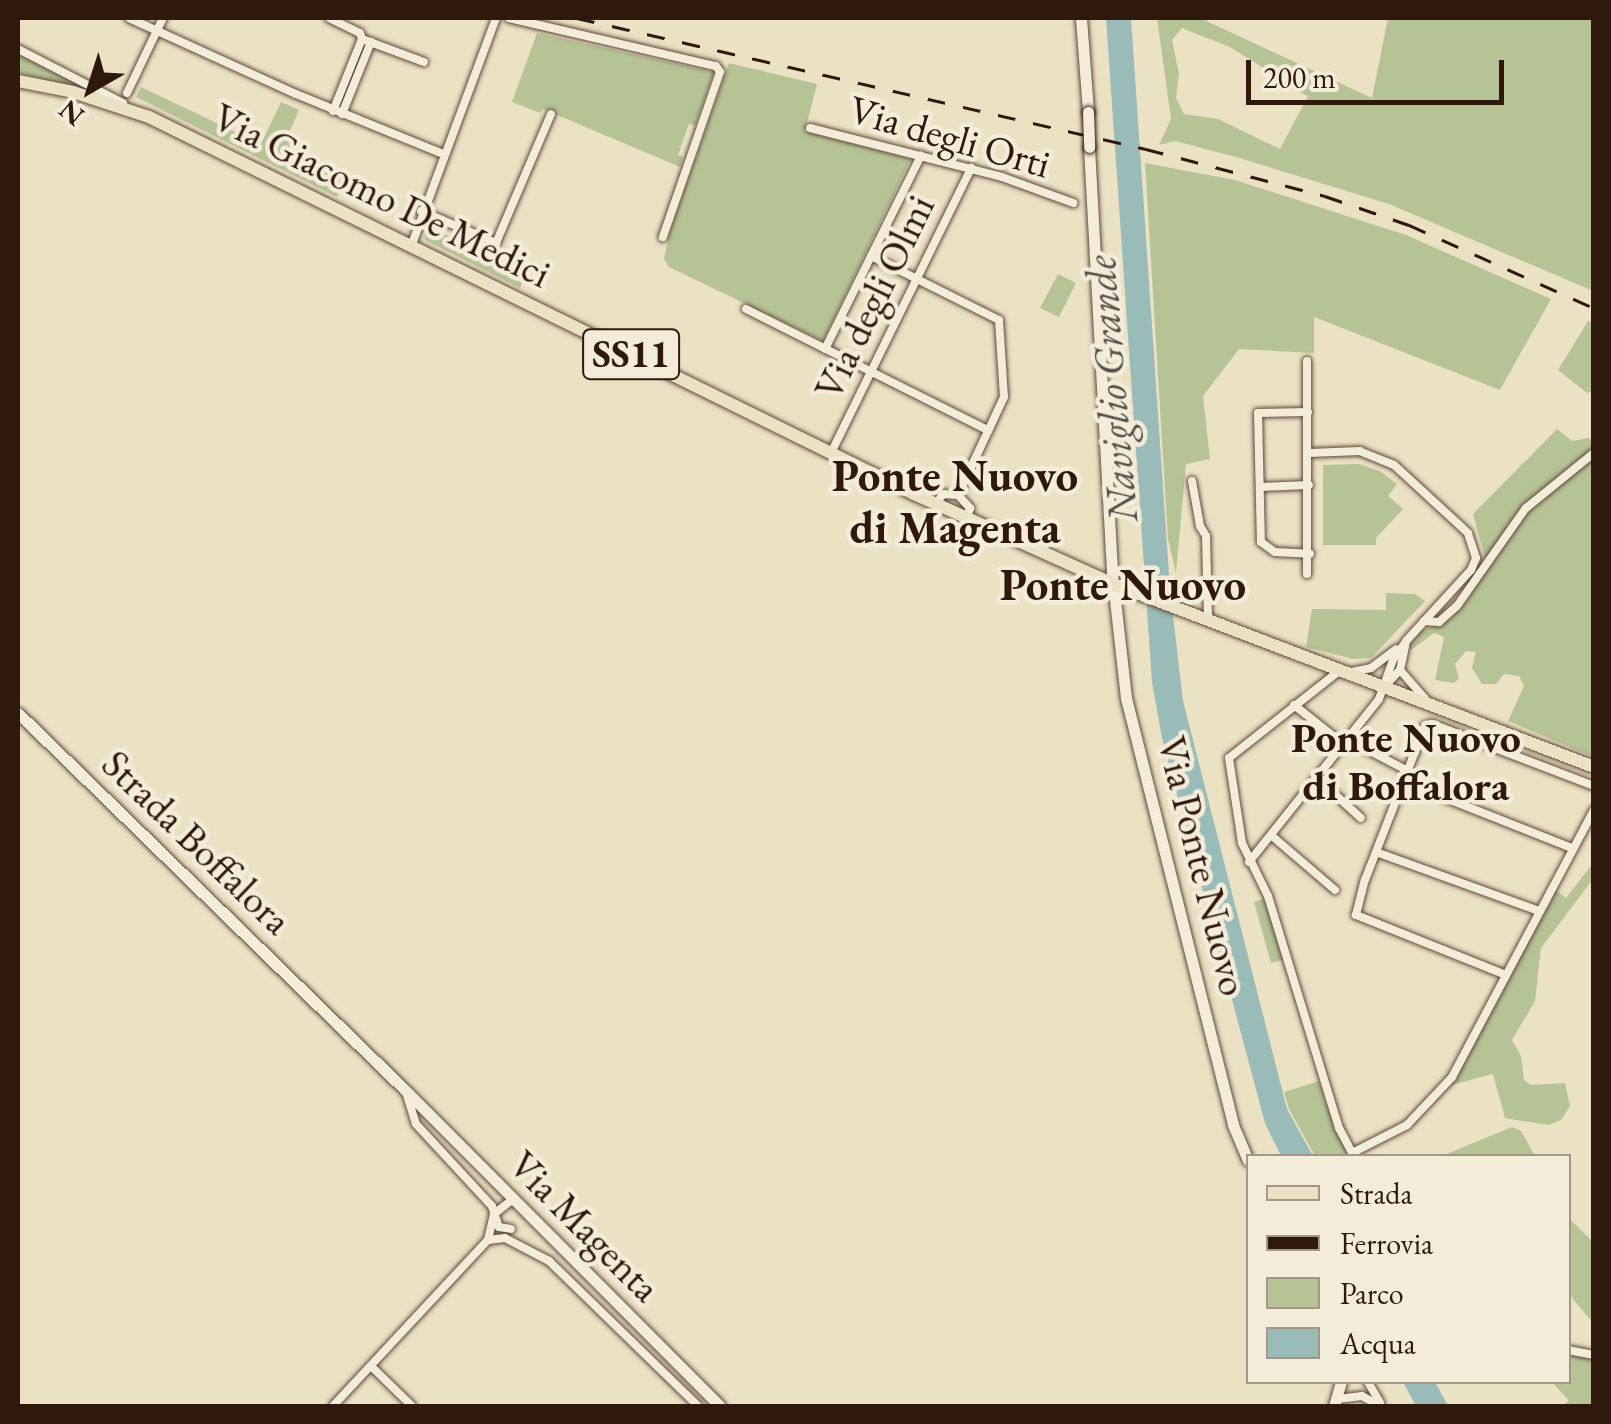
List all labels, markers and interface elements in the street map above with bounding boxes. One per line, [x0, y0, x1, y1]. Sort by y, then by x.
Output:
north arrow [40, 40, 140, 140]
scale bar [1251, 40, 1508, 102]
text: 200 m [1263, 58, 1336, 97]
street label: Via degli Orti [844, 84, 1056, 188]
text: N [51, 92, 91, 134]
street label: Via Giacomo De Medici [206, 92, 558, 298]
street label: Via degli Olmi [804, 187, 944, 407]
water label: Naviglio Grande [1075, 253, 1149, 525]
road number: SS11 [581, 321, 681, 387]
district label: Ponte Nuovo di Magenta [832, 449, 1078, 555]
district label: Ponte Nuovo [1000, 558, 1246, 612]
district label: Ponte Nuovo di Boffalora [1291, 713, 1521, 811]
street label: Via Ponte Nuovo [1148, 731, 1258, 1001]
street label: Strada Boffalora [92, 740, 302, 944]
street label: Via Magenta [500, 1141, 670, 1311]
legend [1246, 1154, 1571, 1384]
text: Strada [1340, 1174, 1413, 1213]
text: Ferrovia [1340, 1224, 1433, 1263]
text: Parco [1340, 1274, 1404, 1313]
text: Acqua [1340, 1324, 1416, 1363]

